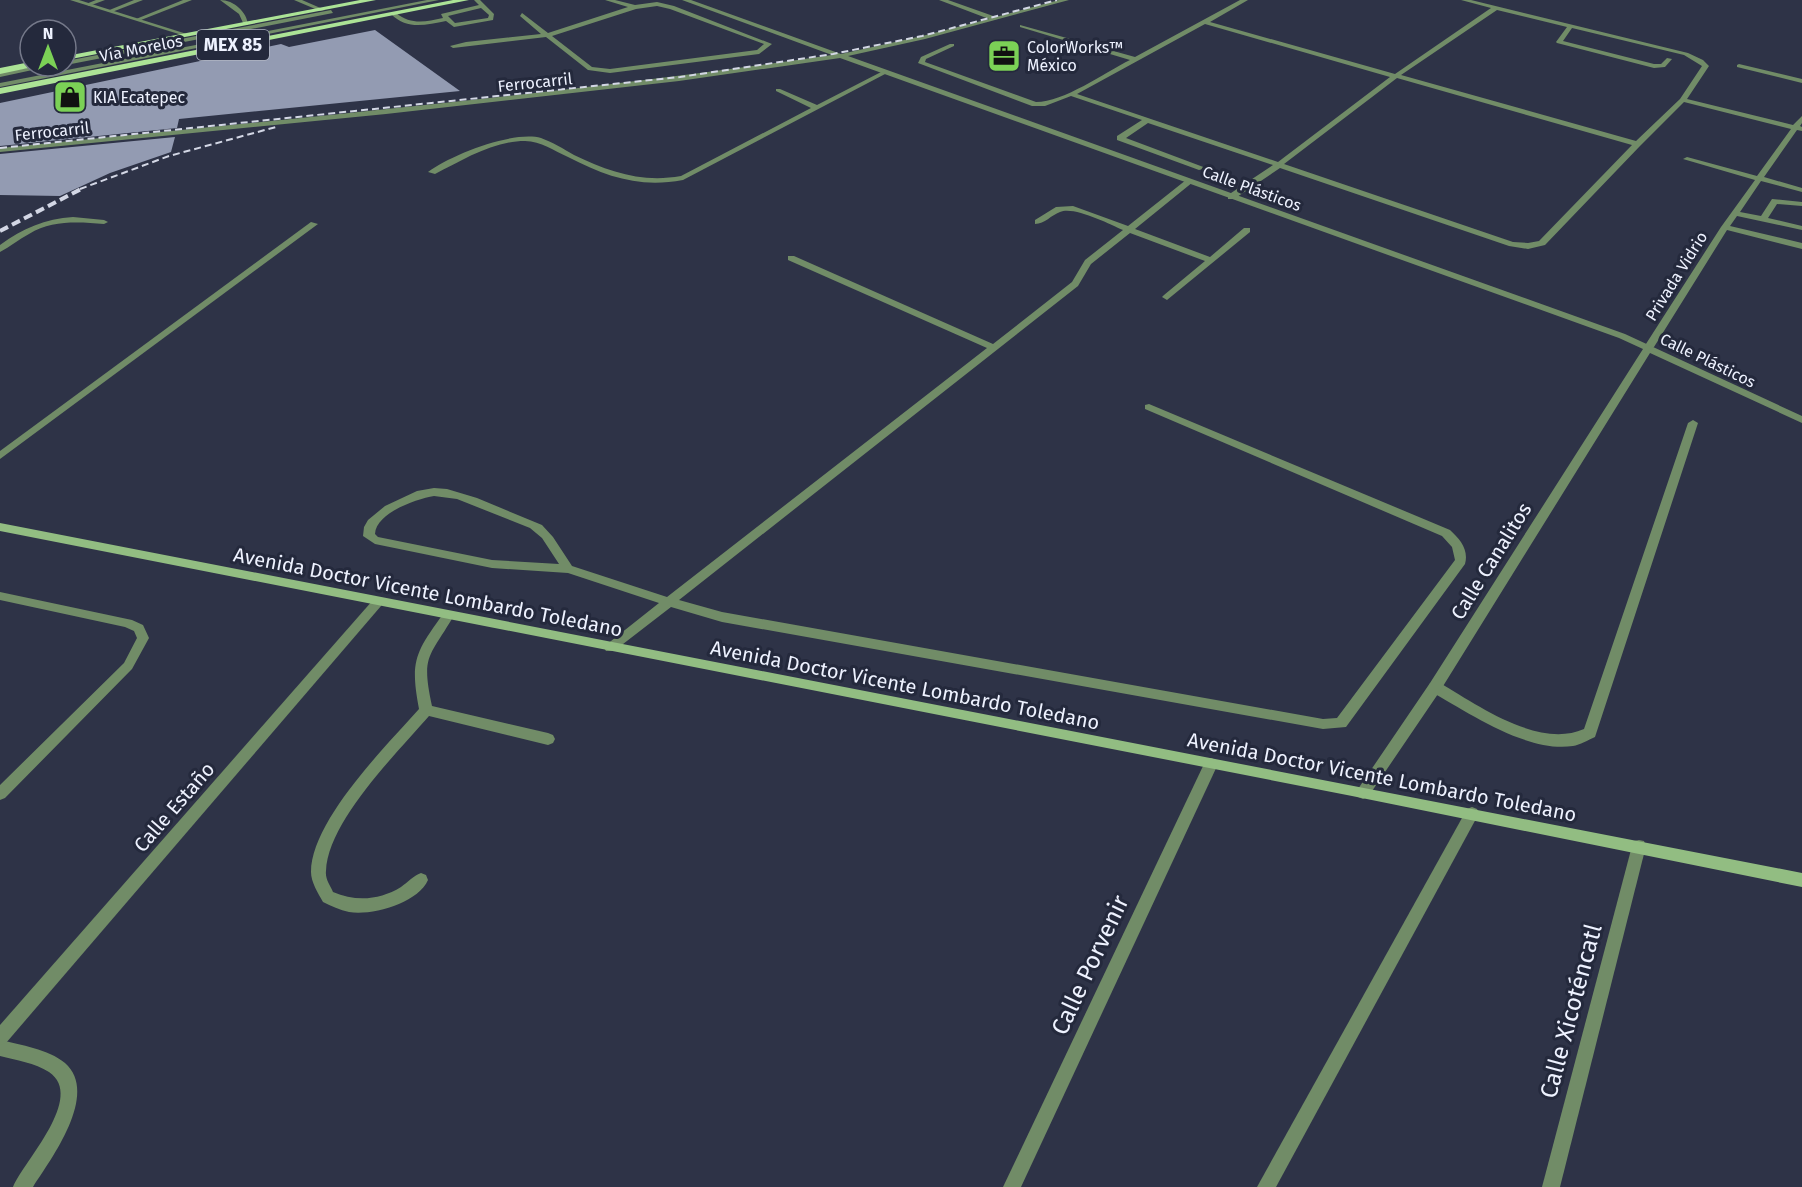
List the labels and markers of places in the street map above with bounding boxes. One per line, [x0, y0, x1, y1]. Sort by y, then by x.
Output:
office icon: ColorWorks™ México [986, 38, 1022, 74]
place label: ColorWorks™ México [1027, 38, 1123, 75]
shop icon: KIA Ecatepec [52, 79, 88, 115]
place label: KIA Ecatepec [93, 88, 185, 107]

